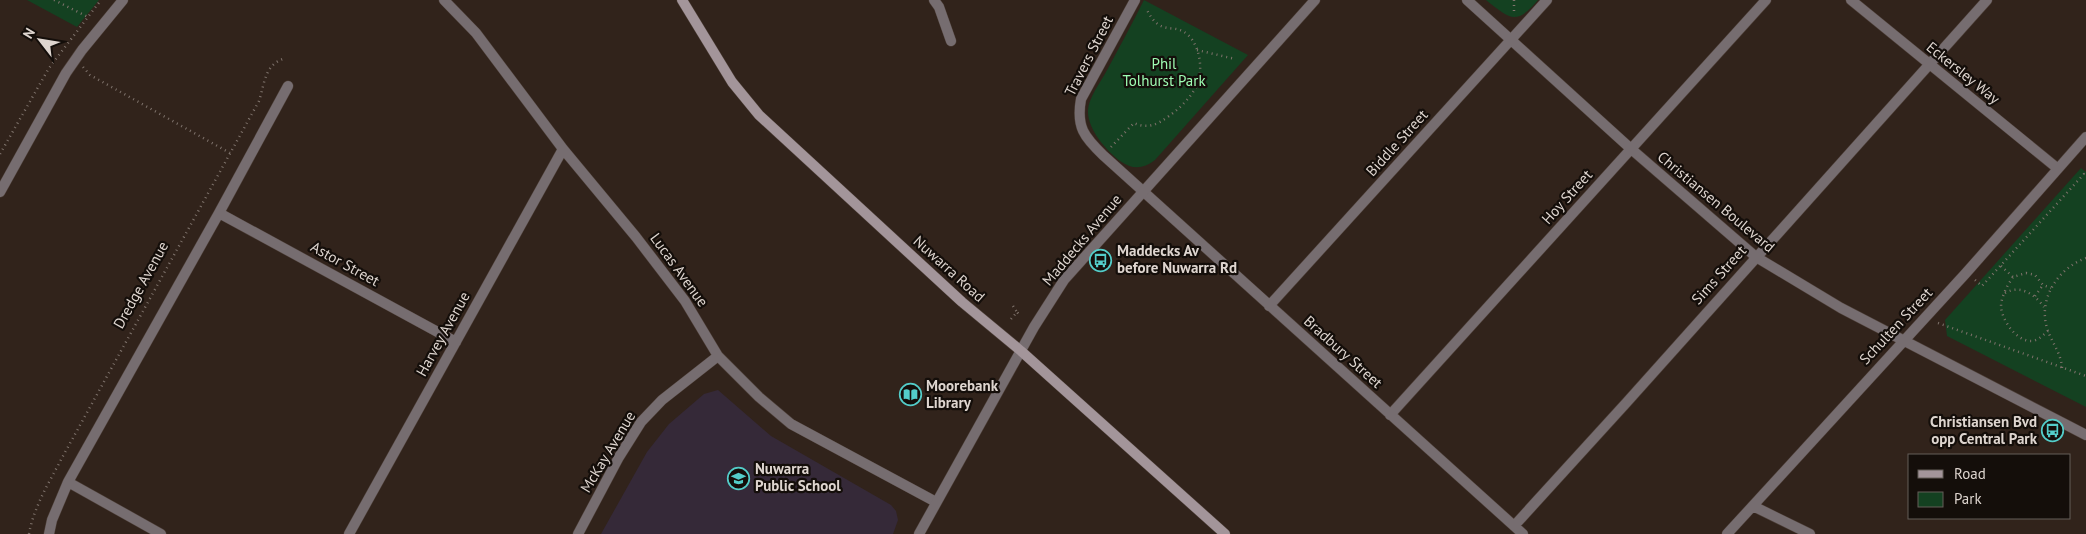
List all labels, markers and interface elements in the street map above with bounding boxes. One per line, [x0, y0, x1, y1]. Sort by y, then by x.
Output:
street label: Travers Street [1060, 12, 1117, 99]
north arrow [15, 15, 65, 65]
text: N [19, 25, 39, 42]
street label: Eckersley Way [1923, 37, 2004, 108]
park label: Phil Tolhurst Park [1122, 54, 1206, 90]
street label: Biddle Street [1362, 105, 1432, 180]
street label: Christiansen Boulevard [1654, 147, 1779, 256]
street label: Hoy Street [1537, 166, 1596, 228]
street label: Maddecks Avenue [1038, 190, 1125, 289]
street label: Lucas Avenue [646, 229, 712, 310]
street label: Nuwarra Road [910, 231, 989, 306]
street label: Astor Street [308, 237, 383, 290]
street label: Dredge Avenue [109, 238, 172, 332]
place label: Maddecks Av before Nuwarra Rd [1117, 241, 1237, 277]
street label: Sims Street [1687, 241, 1750, 308]
bus stop icon: Maddecks Av before Nuwarra Rd [1089, 248, 1113, 272]
street label: Schulten Street [1855, 283, 1936, 368]
street label: Harvey Avenue [412, 288, 474, 379]
street label: Bradbury Street [1300, 311, 1387, 392]
place label: Moorebank Library [926, 376, 999, 412]
library icon: Moorebank Library [898, 383, 922, 407]
street label: McKay Avenue [576, 408, 639, 496]
place label: Christiansen Bvd opp Central Park [1930, 412, 2038, 448]
bus stop icon: Christiansen Bvd opp Central Park [2041, 419, 2065, 443]
legend [1908, 454, 2071, 519]
place label: Nuwarra Public School [755, 459, 841, 495]
text: Road [1954, 464, 1986, 483]
school or university icon: Nuwarra Public School [727, 466, 751, 490]
text: Park [1954, 489, 1982, 508]

